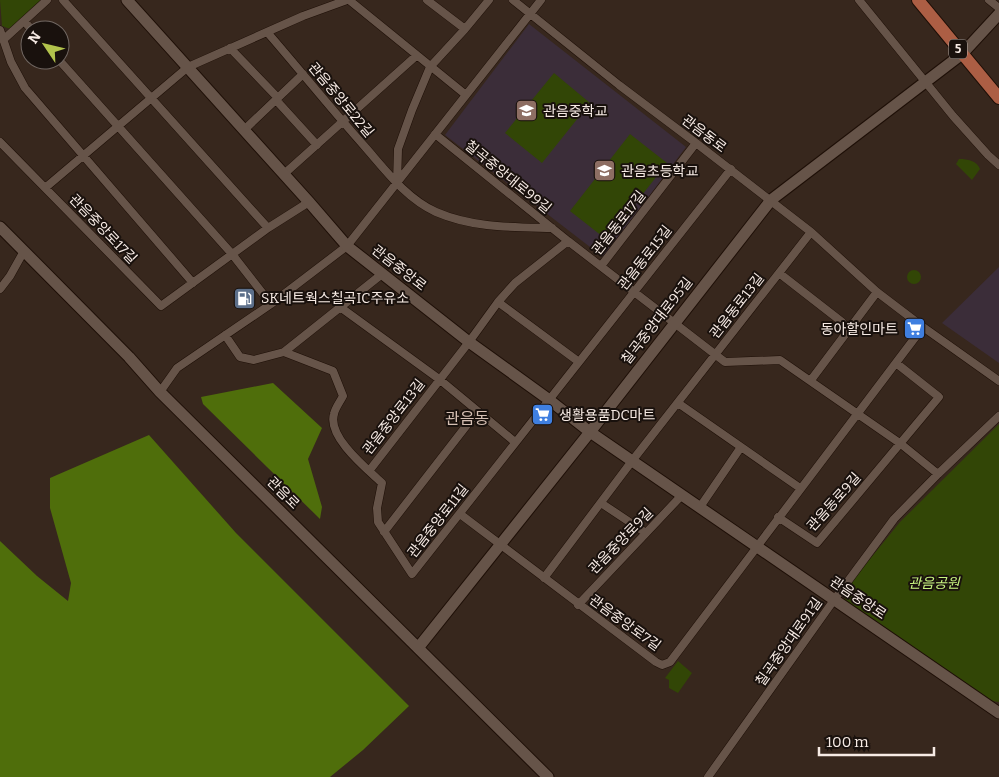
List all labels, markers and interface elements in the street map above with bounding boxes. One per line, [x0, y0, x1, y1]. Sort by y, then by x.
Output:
north arrow [20, 20, 70, 70]
text: N [25, 28, 45, 47]
road number: 5 [949, 40, 967, 59]
street label: 관음중앙로22길 [305, 59, 377, 141]
school or university icon: 관음중학교 [515, 99, 539, 123]
place label: 관음중학교 [543, 103, 608, 120]
street label: 관음동로 [678, 112, 730, 156]
street label: 칠곡중앙대로99길 [461, 137, 555, 217]
school or university icon: 관음초등학교 [593, 159, 617, 183]
place label: 관음초등학교 [621, 163, 698, 180]
street label: 관음동로17길 [589, 187, 649, 259]
street label: 관음중앙로17길 [66, 191, 140, 267]
street label: 관음동로15길 [614, 222, 676, 294]
street label: 관음중앙로 [368, 241, 430, 295]
street label: 관음동로13길 [706, 270, 768, 342]
street label: 칠곡중앙대로95길 [618, 274, 696, 368]
fuel station icon: SK네트웍스칠곡IC주유소 [233, 286, 257, 310]
place label: SK네트웍스칠곡IC주유소 [261, 290, 409, 307]
supermarket icon: 동아할인마트 [902, 317, 926, 341]
place label: 동아할인마트 [821, 321, 898, 338]
street label: 관음중앙로13길 [359, 376, 429, 458]
supermarket icon: 생활용품DC마트 [531, 403, 555, 427]
place label: 생활용품DC마트 [559, 407, 655, 424]
district label: 관음동 [445, 409, 489, 428]
street label: 관음동로9길 [803, 469, 865, 535]
street label: 관음로 [263, 473, 303, 513]
street label: 관음중앙로11길 [404, 481, 472, 561]
street label: 관음중앙로9길 [585, 504, 657, 578]
street label: 관음중앙로 [827, 573, 890, 623]
park label: 관음공원 [908, 575, 961, 592]
street label: 관음중앙로7길 [586, 591, 664, 655]
street label: 칠곡중앙대로91길 [752, 595, 826, 689]
scale bar [819, 724, 934, 756]
text: 100 m [826, 733, 869, 751]

